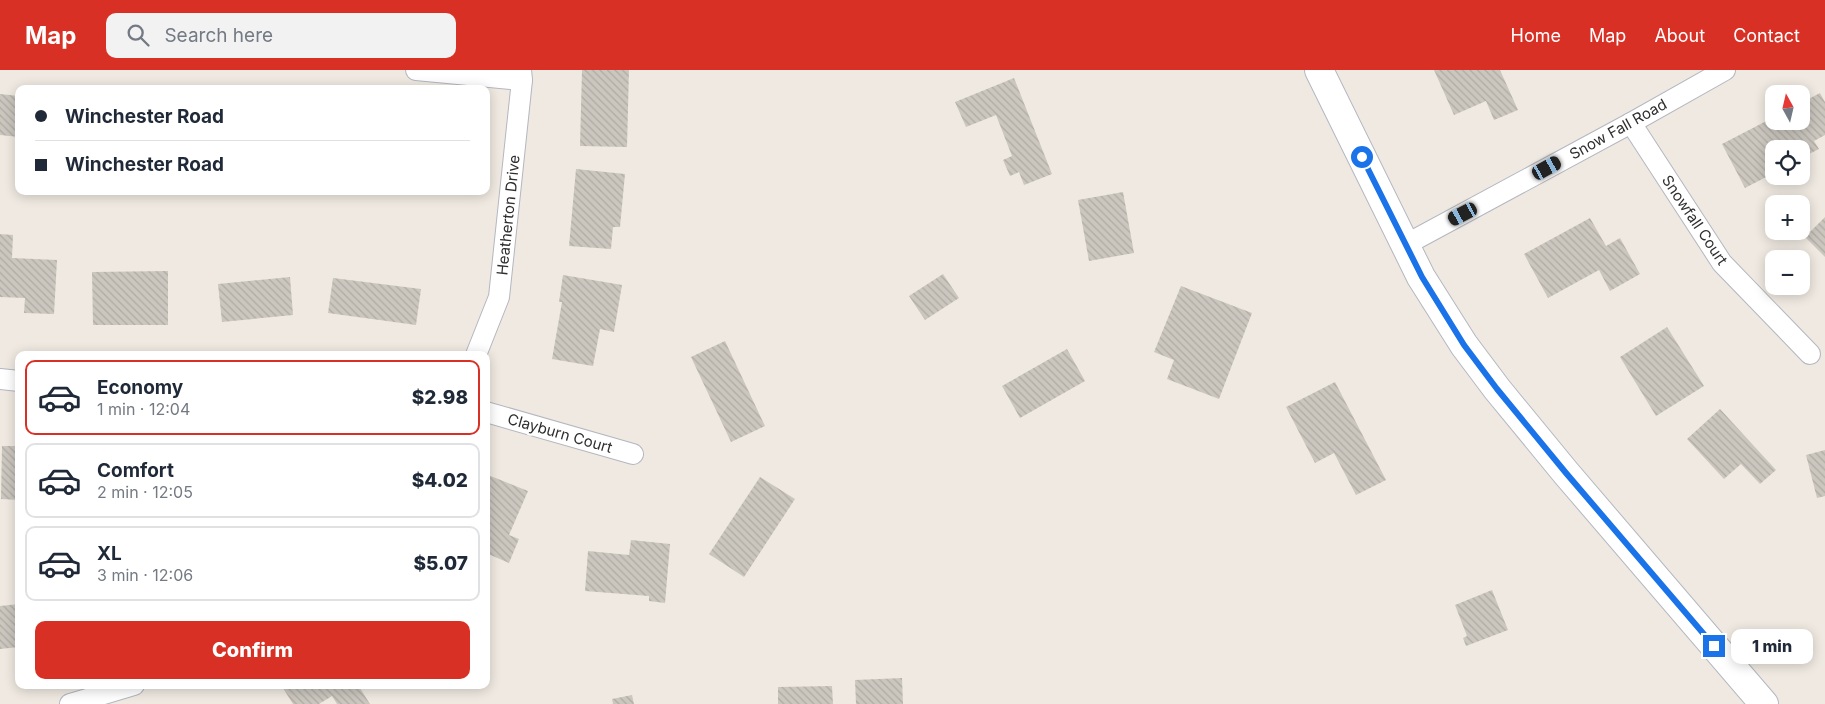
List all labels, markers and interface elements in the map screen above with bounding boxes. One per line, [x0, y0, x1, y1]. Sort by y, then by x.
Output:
search box [106, 13, 456, 58]
text: Map [25, 21, 76, 50]
icon: search [124, 21, 152, 49]
text: Search here [164, 24, 273, 47]
text: Home [1511, 25, 1561, 46]
text: Map [1589, 25, 1626, 46]
text: About [1654, 25, 1705, 46]
text: Contact [1733, 25, 1800, 46]
north arrow [1765, 85, 1810, 130]
map controls [1765, 85, 1810, 295]
street label: Snow Fall Road [1566, 94, 1670, 164]
text: Winchester Road [65, 105, 224, 128]
button: locate [1765, 140, 1810, 185]
route start [1351, 146, 1373, 168]
text: Winchester Road [65, 153, 224, 176]
street label: Heatherton Drive [492, 154, 524, 276]
car [1530, 154, 1563, 182]
street label: Snowfall Court [1658, 171, 1732, 269]
button: + [1765, 195, 1810, 240]
car [1446, 200, 1479, 228]
button: − [1765, 250, 1810, 295]
icon: car [37, 375, 82, 420]
text: Economy [97, 376, 183, 399]
text: $2.98 [412, 386, 468, 409]
text: 1 min · 12:04 [97, 399, 190, 419]
street label: Clayburn Court [506, 409, 615, 457]
icon: car [37, 458, 82, 503]
text: Comfort [97, 459, 174, 482]
text: $4.02 [412, 469, 468, 492]
text: 2 min · 12:05 [97, 482, 193, 502]
icon: car [37, 541, 82, 586]
text: XL [97, 542, 122, 565]
text: $5.07 [413, 552, 468, 575]
text: 3 min · 12:06 [97, 565, 193, 585]
button: Confirm [35, 621, 470, 679]
callout: 1 min [1732, 628, 1814, 664]
route end [1703, 635, 1725, 657]
text: 1 min [1752, 636, 1792, 656]

